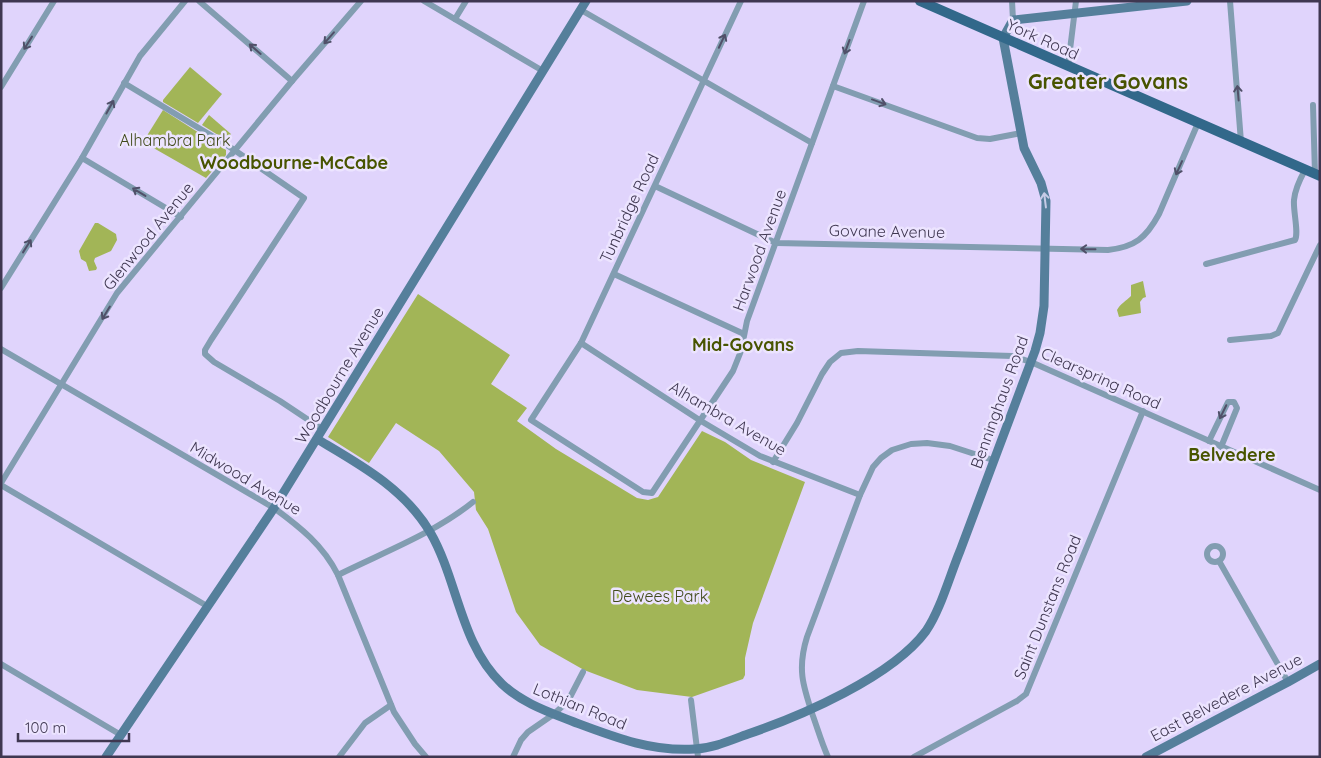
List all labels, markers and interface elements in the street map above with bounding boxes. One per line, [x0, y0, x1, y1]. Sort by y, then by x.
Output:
street label: York Road [1004, 14, 1082, 64]
one-way arrow [323, 32, 335, 45]
one-way arrow [718, 34, 728, 49]
one-way arrow [23, 35, 33, 49]
one-way arrow [842, 39, 851, 54]
one-way arrow [249, 43, 262, 55]
district label: Greater Govans [1028, 68, 1188, 94]
one-way arrow [1233, 85, 1243, 101]
one-way arrow [871, 98, 886, 107]
one-way arrow [106, 100, 116, 114]
park label: Alhambra Park [119, 130, 231, 150]
street label: Tunbridge Road [595, 150, 663, 266]
district label: Woodbourne-McCabe [200, 151, 388, 174]
one-way arrow [1173, 160, 1183, 175]
street label: Glenwood Avenue [98, 178, 198, 294]
street label: Harwood Avenue [728, 186, 790, 314]
one-way arrow [133, 187, 147, 197]
one-way arrow [1040, 192, 1050, 208]
street label: Govane Avenue [829, 220, 945, 242]
one-way arrow [22, 240, 32, 254]
one-way arrow [1080, 245, 1096, 254]
street label: Woodbourne Avenue [290, 303, 388, 447]
one-way arrow [101, 305, 111, 319]
district label: Mid-Govans [692, 333, 794, 356]
street label: Benninghaus Road [966, 333, 1032, 471]
street label: Clearspring Road [1038, 343, 1164, 413]
street label: Alhambra Avenue [666, 376, 790, 460]
one-way arrow [1218, 404, 1228, 419]
street label: Midwood Avenue [187, 437, 305, 519]
district label: Belvedere [1188, 443, 1276, 466]
street label: Saint Dunstans Road [1009, 532, 1085, 682]
park label: Dewees Park [612, 586, 708, 606]
street label: East Belvedere Avenue [1147, 649, 1305, 745]
street label: Lothian Road [530, 678, 630, 734]
scale bar [18, 710, 129, 742]
text: 100 m [25, 718, 66, 737]

